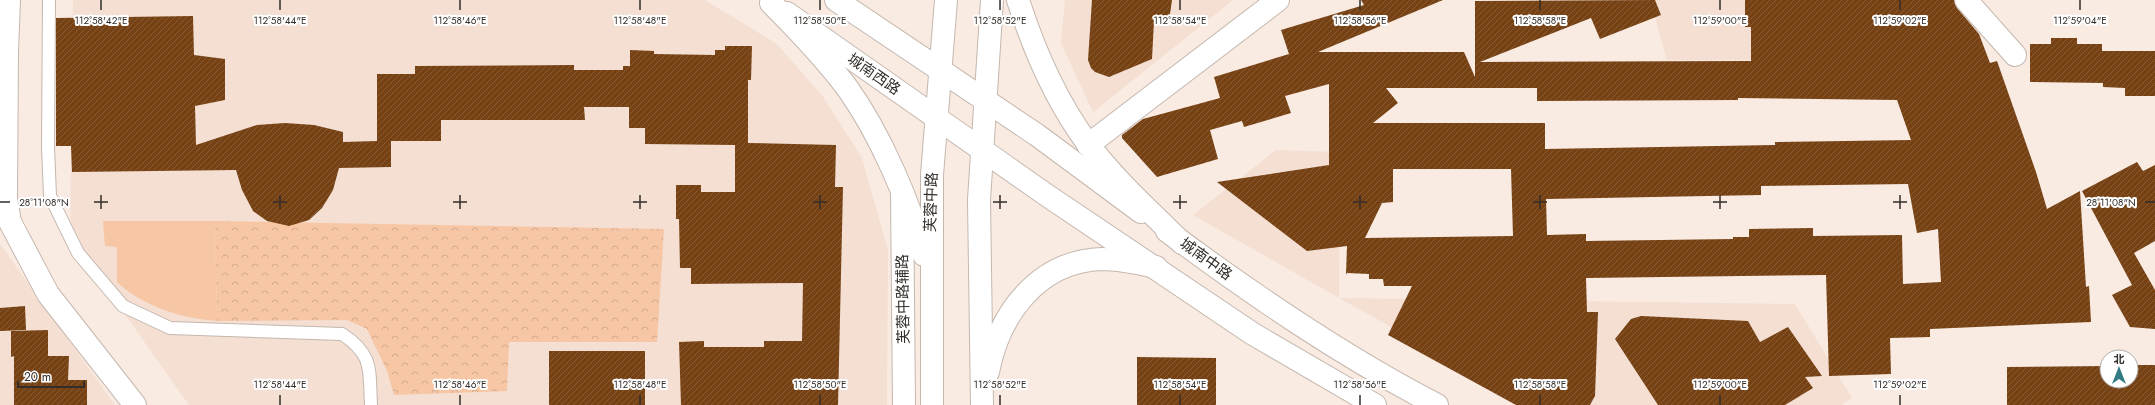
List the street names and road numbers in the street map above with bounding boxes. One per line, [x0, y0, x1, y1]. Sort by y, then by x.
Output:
street label: 城南西路 [843, 48, 905, 100]
street label: 芙蓉中路 [919, 172, 943, 232]
street label: 城南中路 [1175, 232, 1237, 286]
street label: 芙蓉中路辅路 [891, 254, 915, 344]

